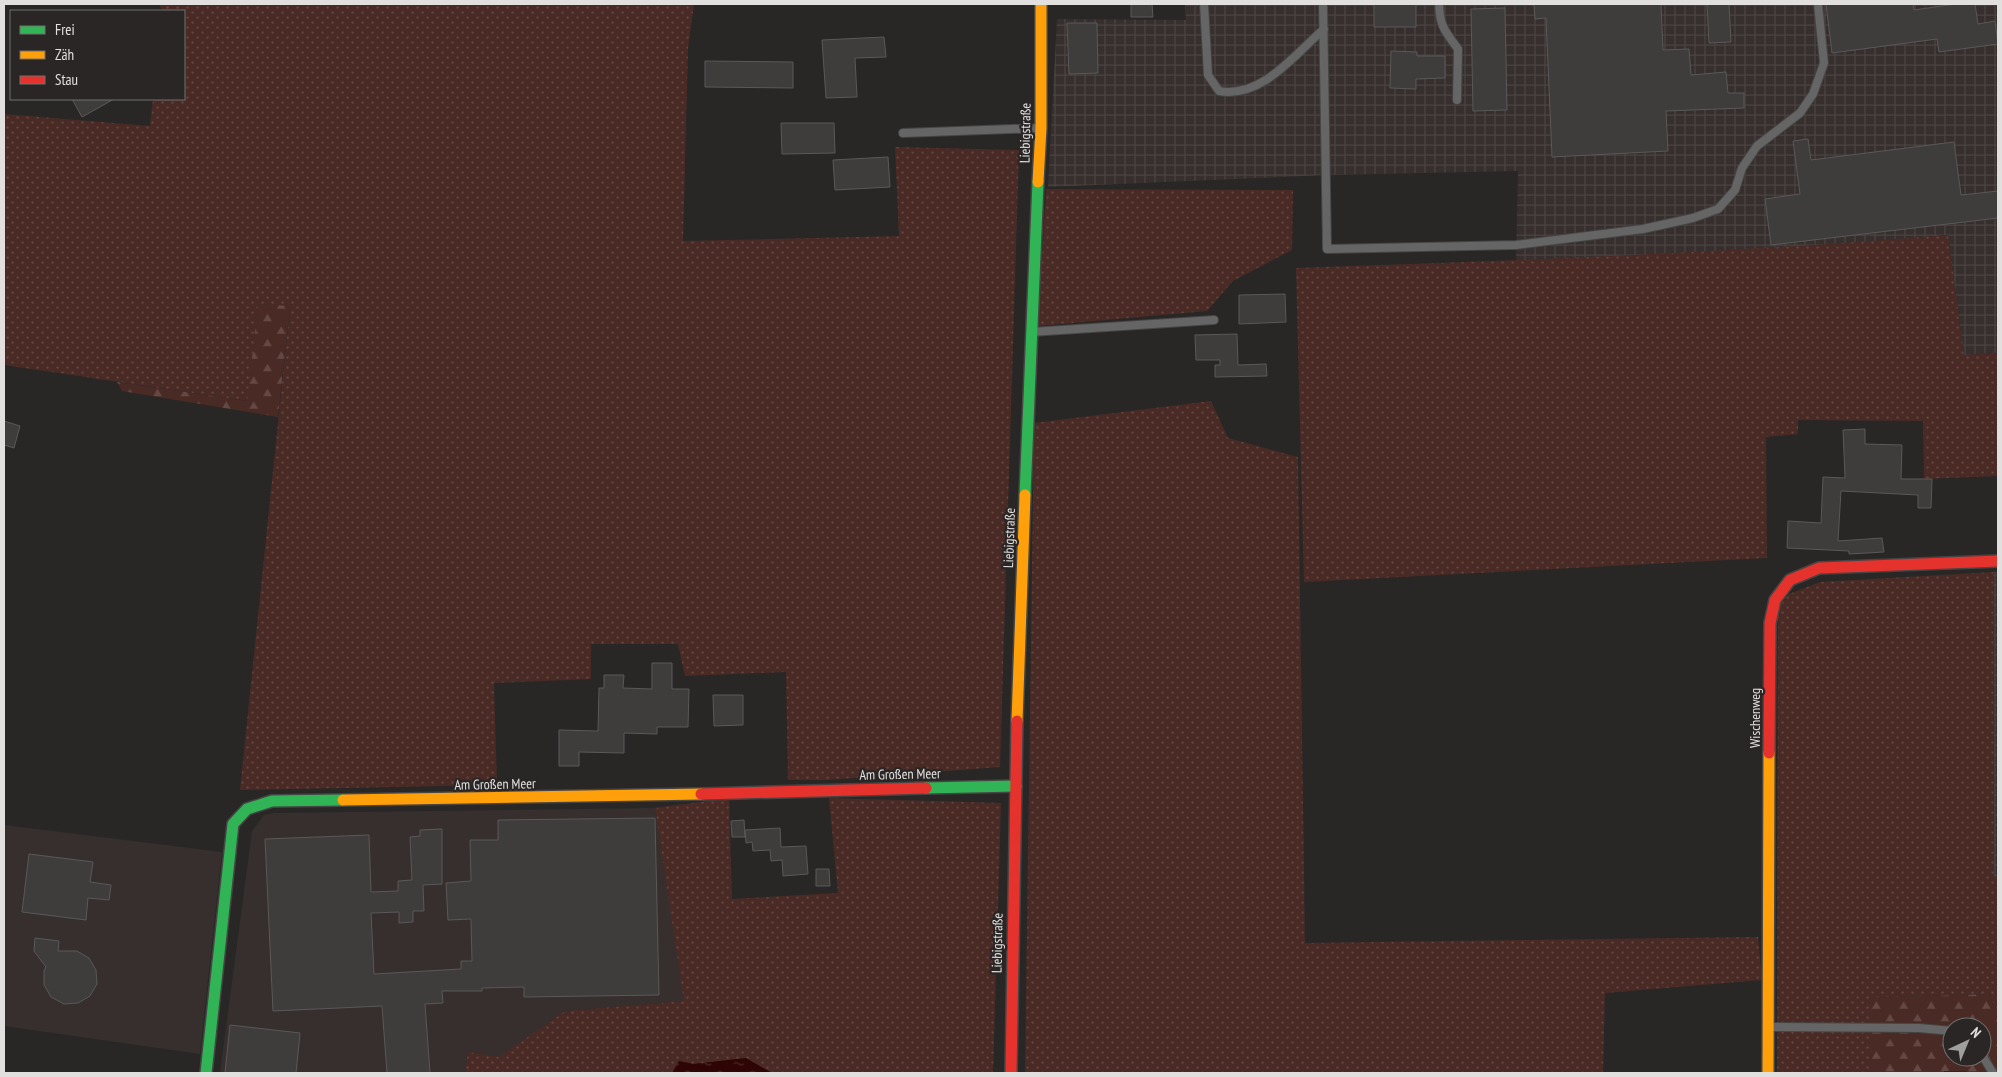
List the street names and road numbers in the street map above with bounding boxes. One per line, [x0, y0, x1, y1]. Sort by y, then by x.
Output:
street label: Liebigstraße [1015, 102, 1035, 163]
street label: Liebigstraße [999, 507, 1019, 569]
street label: Wischenweg [1746, 688, 1764, 748]
street label: Am Großen Meer [859, 764, 941, 784]
street label: Am Großen Meer [454, 774, 536, 794]
street label: Liebigstraße [987, 912, 1007, 973]

